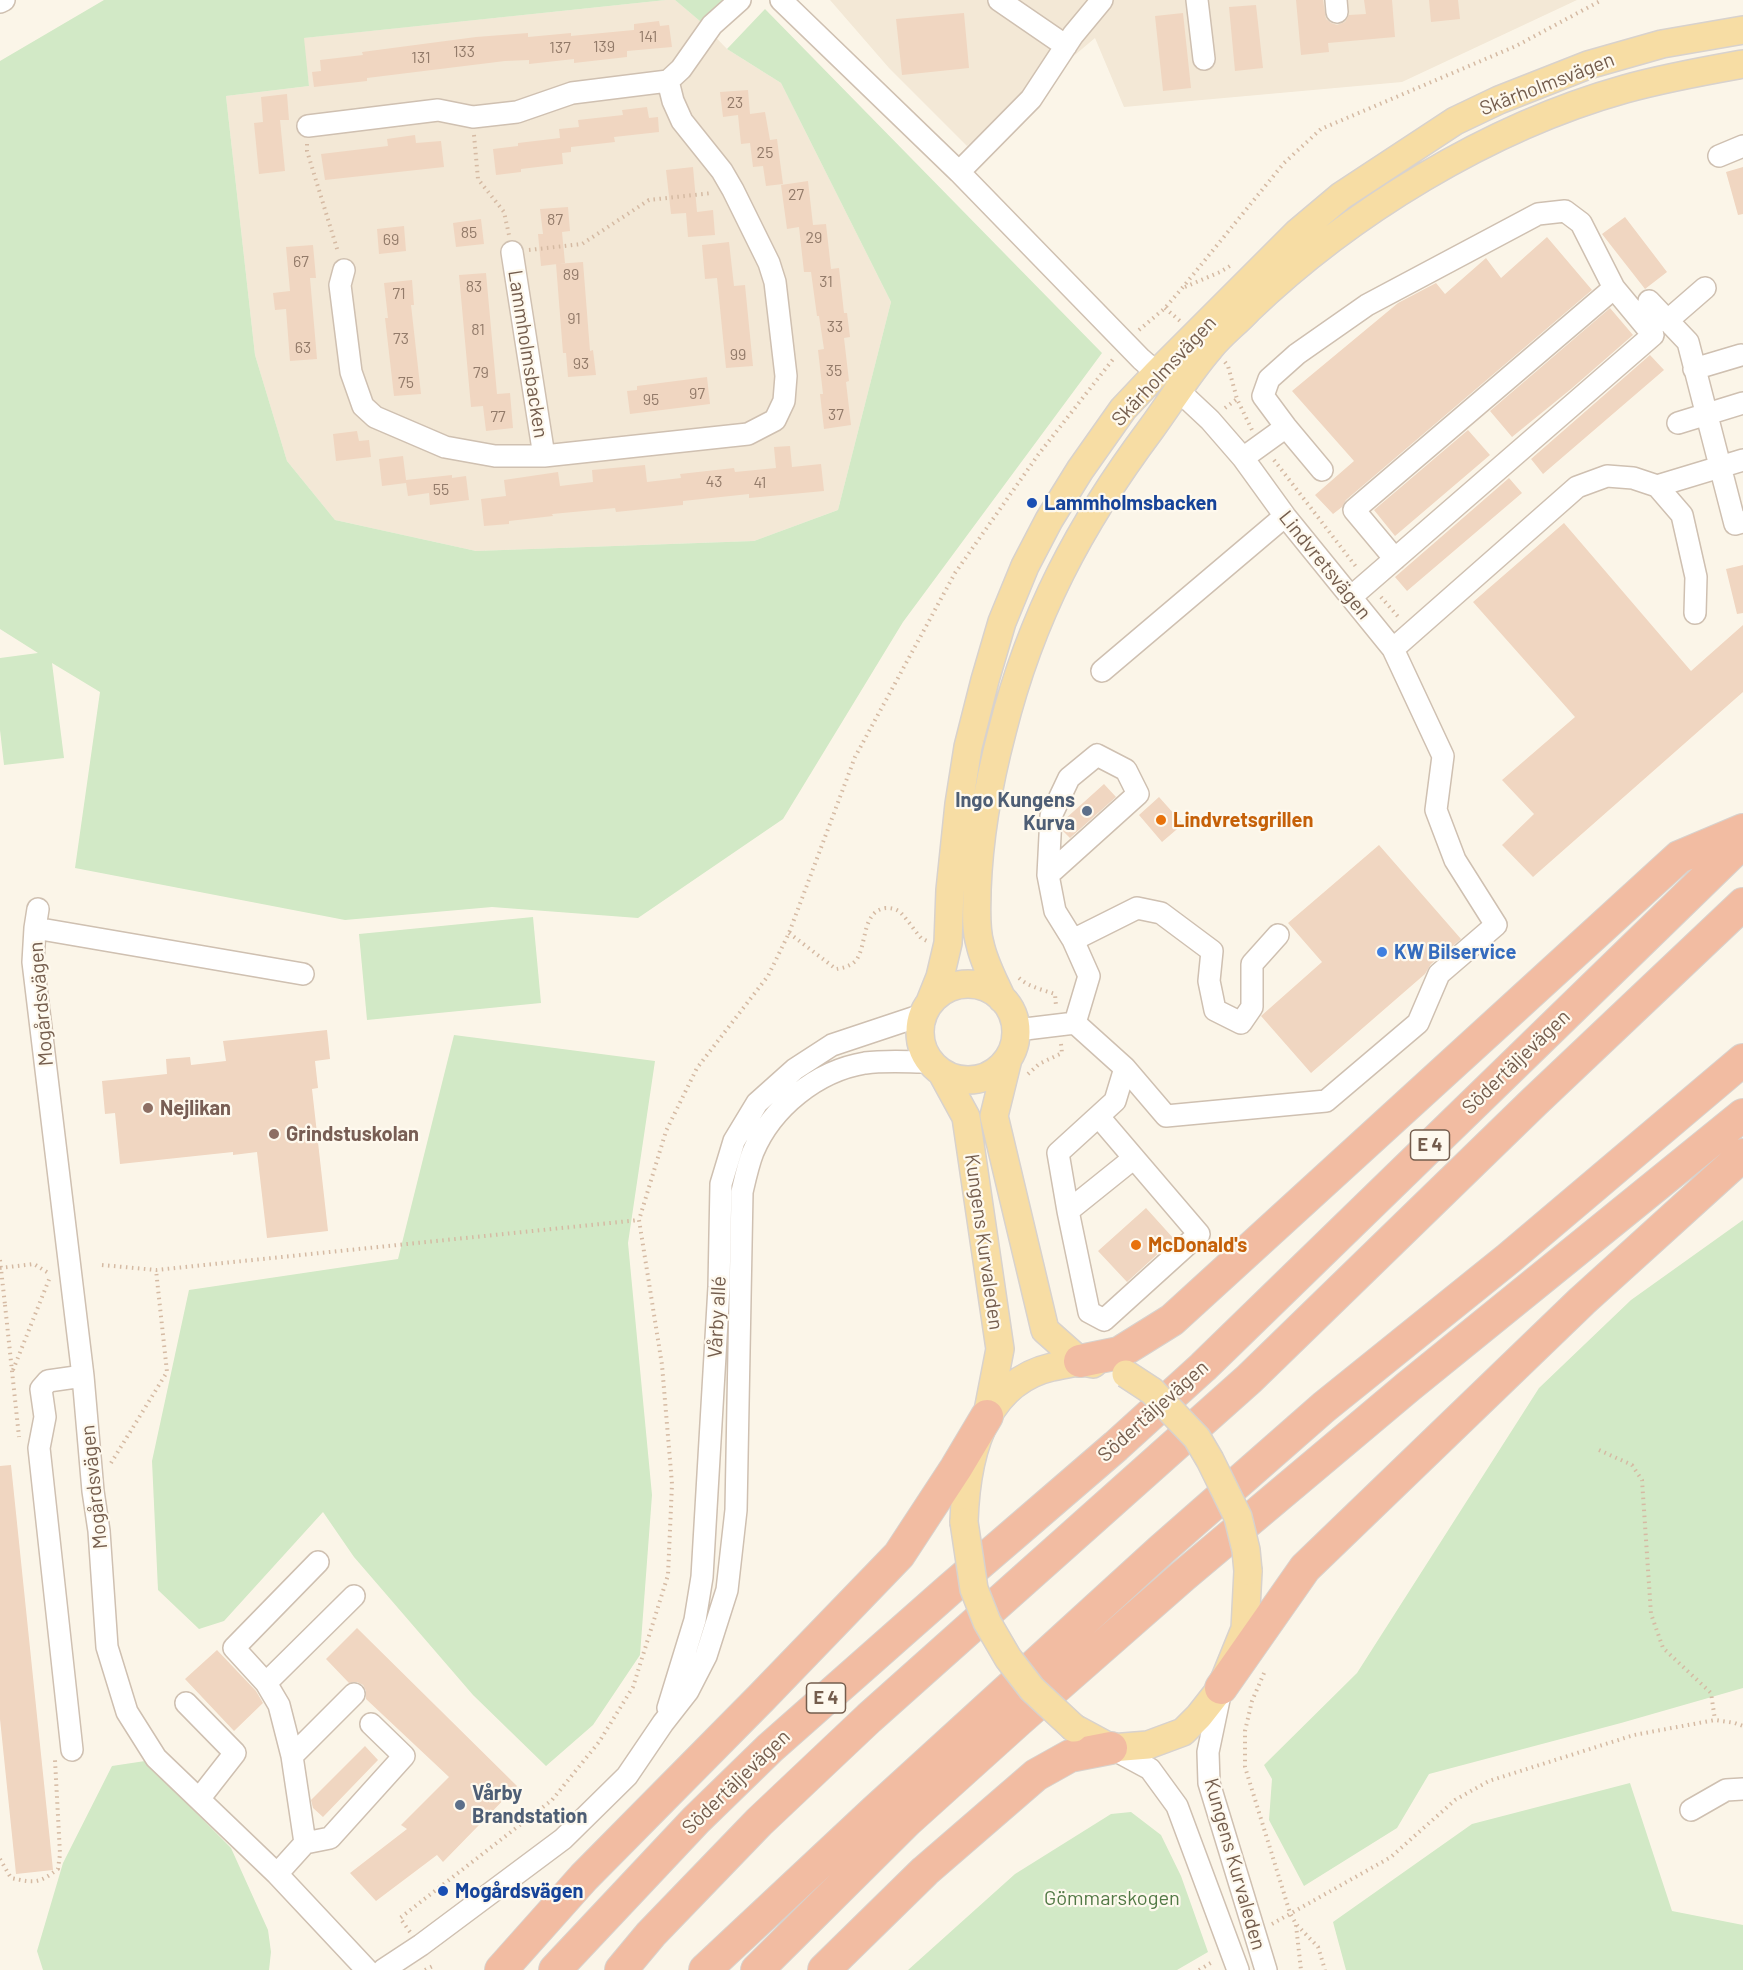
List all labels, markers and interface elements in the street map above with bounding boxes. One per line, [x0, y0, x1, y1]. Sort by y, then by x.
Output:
house number: 141 [639, 27, 657, 47]
house number: 139 [593, 37, 615, 57]
house number: 137 [549, 38, 571, 58]
house number: 133 [453, 42, 475, 62]
street label: Skärholmsvägen [1476, 47, 1618, 121]
house number: 131 [411, 48, 431, 68]
house number: 23 [727, 93, 743, 113]
house number: 25 [757, 143, 773, 163]
house number: 27 [788, 185, 804, 205]
house number: 87 [547, 210, 563, 230]
house number: 85 [461, 223, 477, 243]
house number: 29 [806, 228, 822, 248]
house number: 69 [383, 230, 399, 250]
house number: 67 [293, 252, 309, 272]
house number: 89 [563, 265, 579, 285]
street label: Lammholmsbacken [503, 268, 553, 440]
house number: 31 [819, 272, 833, 292]
house number: 83 [466, 277, 482, 297]
house number: 71 [392, 284, 406, 304]
house number: 91 [567, 309, 581, 329]
street label: Skärholmsvägen [1107, 311, 1221, 431]
house number: 33 [827, 317, 843, 337]
house number: 81 [471, 320, 485, 340]
house number: 73 [393, 329, 409, 349]
house number: 63 [295, 338, 311, 358]
house number: 99 [730, 345, 746, 365]
house number: 93 [573, 354, 589, 374]
house number: 35 [826, 361, 842, 381]
house number: 79 [473, 363, 489, 383]
house number: 75 [398, 373, 414, 393]
house number: 97 [689, 384, 705, 404]
house number: 95 [643, 390, 659, 410]
house number: 37 [828, 405, 844, 425]
house number: 77 [490, 407, 506, 427]
house number: 43 [705, 472, 723, 492]
house number: 41 [754, 473, 766, 493]
house number: 55 [433, 480, 449, 500]
place label: Lammholmsbacken [1044, 491, 1217, 515]
marker: Lammholmsbacken [1025, 496, 1039, 510]
street label: Lindvretsvägen [1274, 506, 1376, 624]
place label: Ingo Kungens Kurva [955, 788, 1075, 835]
marker: Ingo Kungens Kurva [1080, 804, 1094, 818]
place label: Lindvretsgrillen [1173, 808, 1313, 832]
marker: Lindvretsgrillen [1154, 813, 1168, 827]
place label: KW Bilservice [1394, 940, 1516, 964]
street label: Mogårdsvägen [24, 941, 58, 1067]
marker: KW Bilservice [1375, 945, 1389, 959]
street label: Södertäljevägen [1457, 1005, 1575, 1119]
place label: Nejlikan [160, 1096, 231, 1120]
marker: Nejlikan [141, 1101, 155, 1115]
place label: Grindstuskolan [286, 1122, 419, 1146]
marker: Grindstuskolan [267, 1127, 281, 1141]
road number: E 4 [1410, 1130, 1450, 1160]
street label: Kungens Kurvaleden [960, 1153, 1008, 1331]
place label: McDonald's [1148, 1233, 1247, 1257]
marker: McDonald's [1129, 1238, 1143, 1252]
street label: Vårby allé [703, 1275, 731, 1359]
street label: Södertäljevägen [1093, 1355, 1213, 1467]
street label: Mogårdsvägen [76, 1424, 112, 1550]
road number: E 4 [806, 1683, 846, 1713]
street label: Södertäljevägen [677, 1725, 795, 1839]
street label: Kungens Kurvaleden [1199, 1775, 1271, 1953]
place label: Vårby Brandstation [472, 1781, 587, 1828]
marker: Vårby Brandstation [453, 1798, 467, 1812]
place label: Mogårdsvägen [455, 1879, 584, 1903]
marker: Mogårdsvägen [436, 1884, 450, 1898]
park label: Gömmarskogen [1044, 1886, 1180, 1910]

